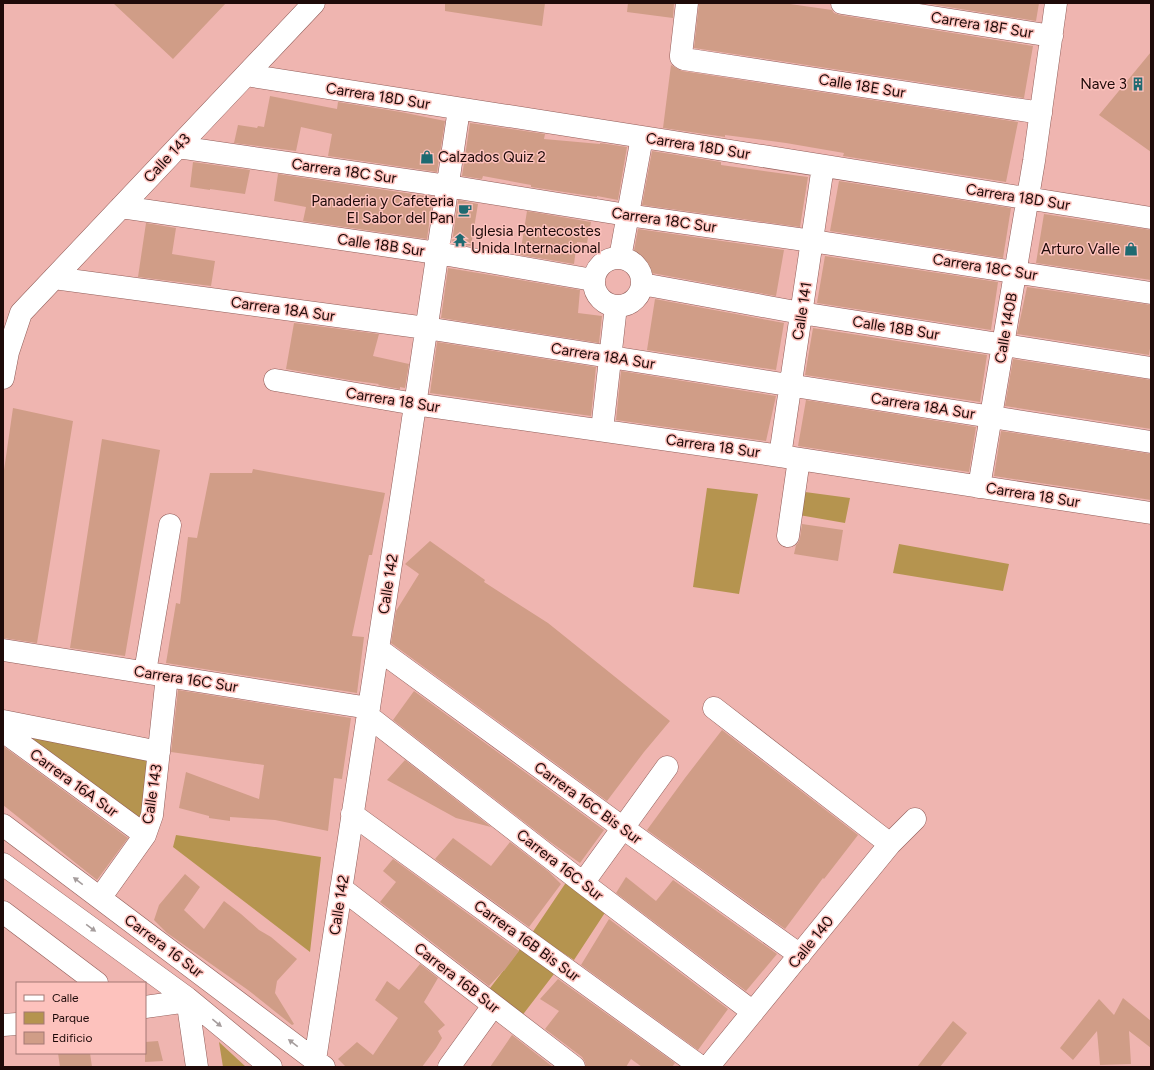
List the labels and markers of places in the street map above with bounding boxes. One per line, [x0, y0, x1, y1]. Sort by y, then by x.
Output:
place label: Nave 3 [1080, 75, 1127, 93]
building icon: Nave 3 [1130, 76, 1146, 92]
place label: Calzados Quiz 2 [438, 148, 546, 166]
shop icon: Calzados Quiz 2 [419, 149, 435, 165]
place label: Panaderia y Cafeteria El Sabor del Pan [311, 192, 454, 227]
cafe icon: Panaderia y Cafeteria El Sabor del Pan [457, 202, 473, 218]
place label: Iglesia Pentecostes Unida Internacional [471, 222, 601, 257]
temple icon: Iglesia Pentecostes Unida Internacional [452, 232, 468, 248]
place label: Arturo Valle [1041, 240, 1120, 258]
shop icon: Arturo Valle [1123, 241, 1139, 257]

